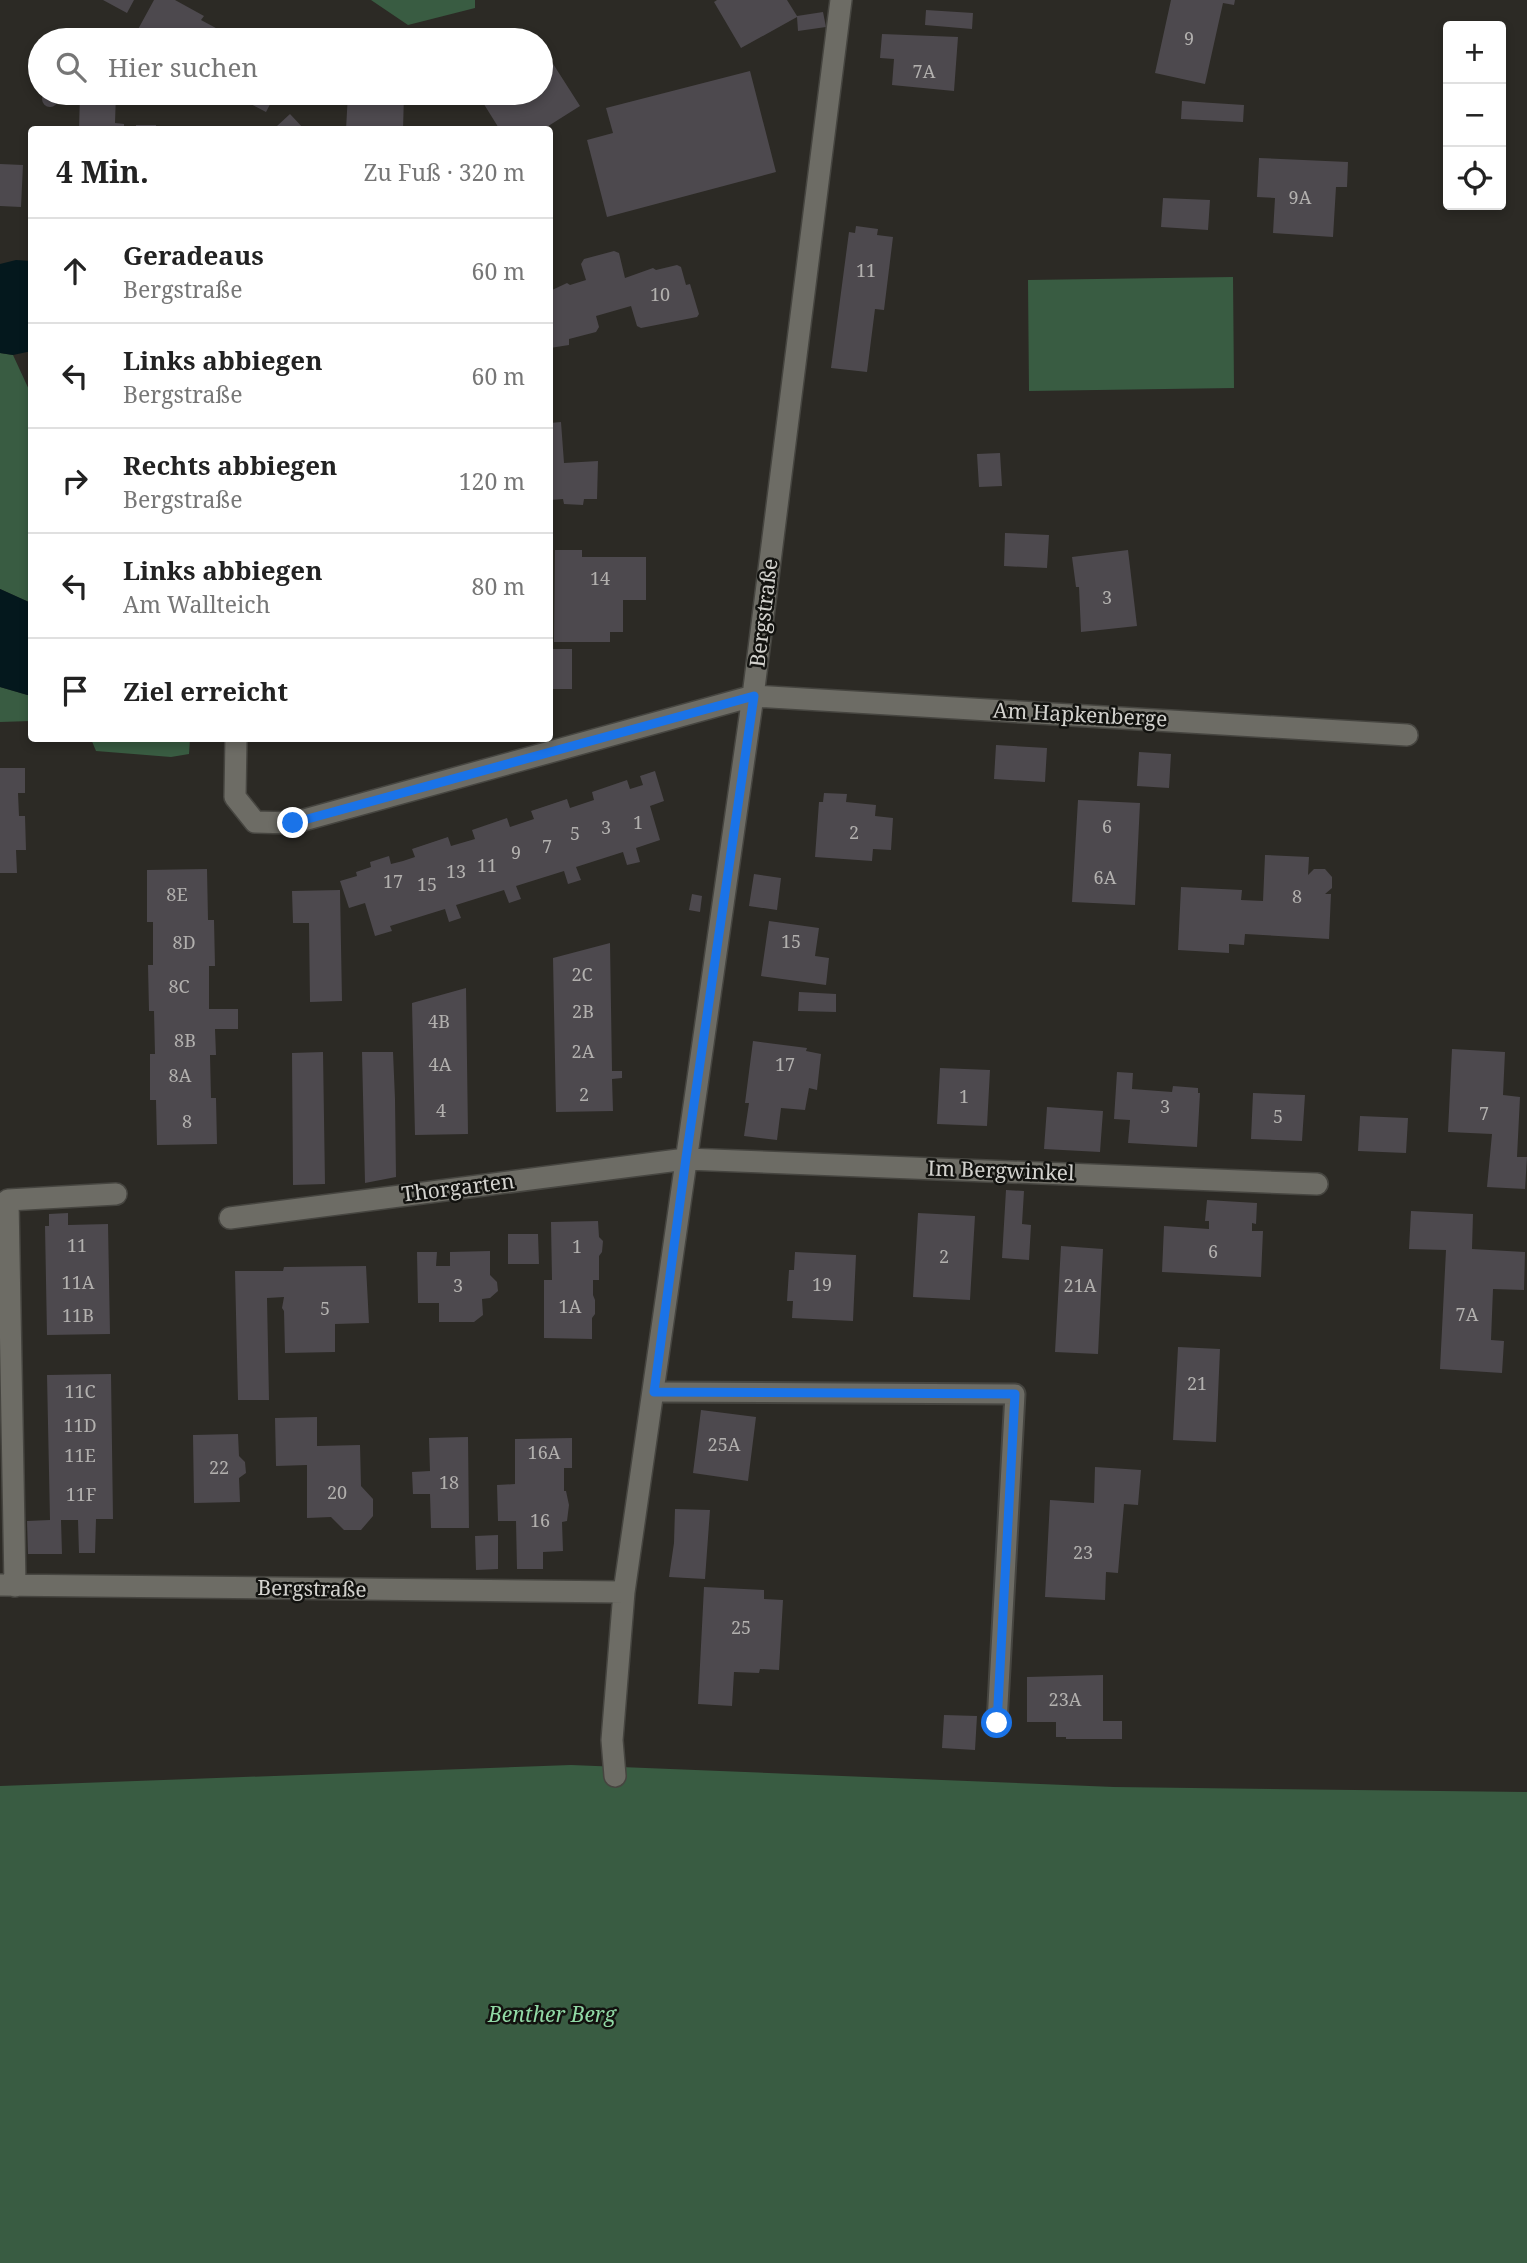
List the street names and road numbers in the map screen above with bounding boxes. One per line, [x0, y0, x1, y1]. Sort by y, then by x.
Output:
street label: Bergstraße [742, 557, 784, 669]
street label: Am Hapkenberge [992, 695, 1168, 733]
street label: Im Bergwinkel [927, 1153, 1076, 1187]
street label: Thorgarten [400, 1166, 516, 1208]
street label: Bergstraße [257, 1573, 367, 1603]

